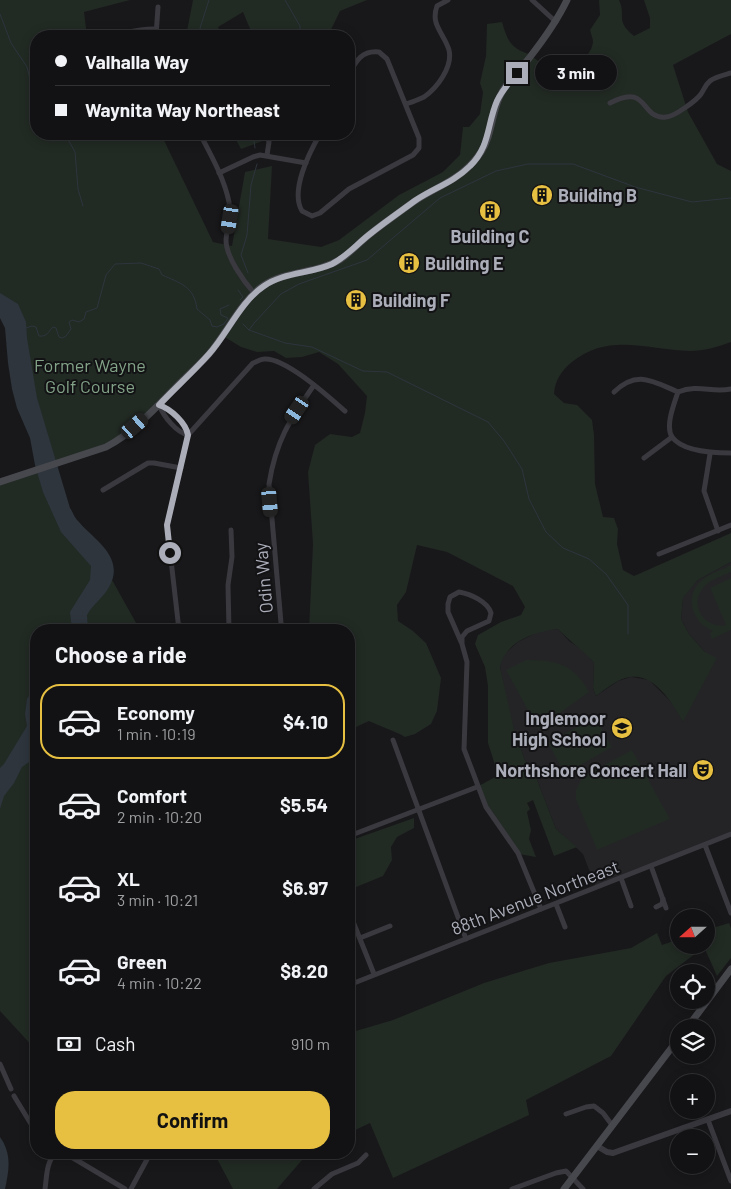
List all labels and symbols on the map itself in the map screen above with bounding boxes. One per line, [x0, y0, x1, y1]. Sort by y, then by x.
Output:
callout: 3 min [534, 56, 617, 90]
route end [506, 62, 528, 84]
building icon: Building B [530, 183, 554, 207]
place label: Building B [558, 184, 637, 206]
building icon: Building C [478, 199, 502, 223]
car [220, 203, 239, 235]
place label: Building C [450, 225, 530, 247]
building icon: Building E [397, 251, 421, 275]
place label: Building E [425, 252, 504, 274]
building icon: Building F [344, 288, 368, 312]
place label: Building F [372, 289, 450, 311]
park label: Former Wayne Golf Course [34, 354, 146, 397]
car [282, 393, 311, 427]
car [118, 410, 151, 442]
car [261, 486, 278, 518]
route start [159, 542, 181, 564]
street label: Odin Way [249, 542, 277, 614]
place label: Inglemoor High School [512, 707, 606, 750]
school or university icon: Inglemoor High School [610, 716, 634, 740]
theatre icon: Northshore Concert Hall [691, 758, 715, 782]
place label: Northshore Concert Hall [495, 759, 687, 781]
street label: 88th Avenue Northeast [448, 855, 622, 939]
north arrow [670, 909, 715, 954]

